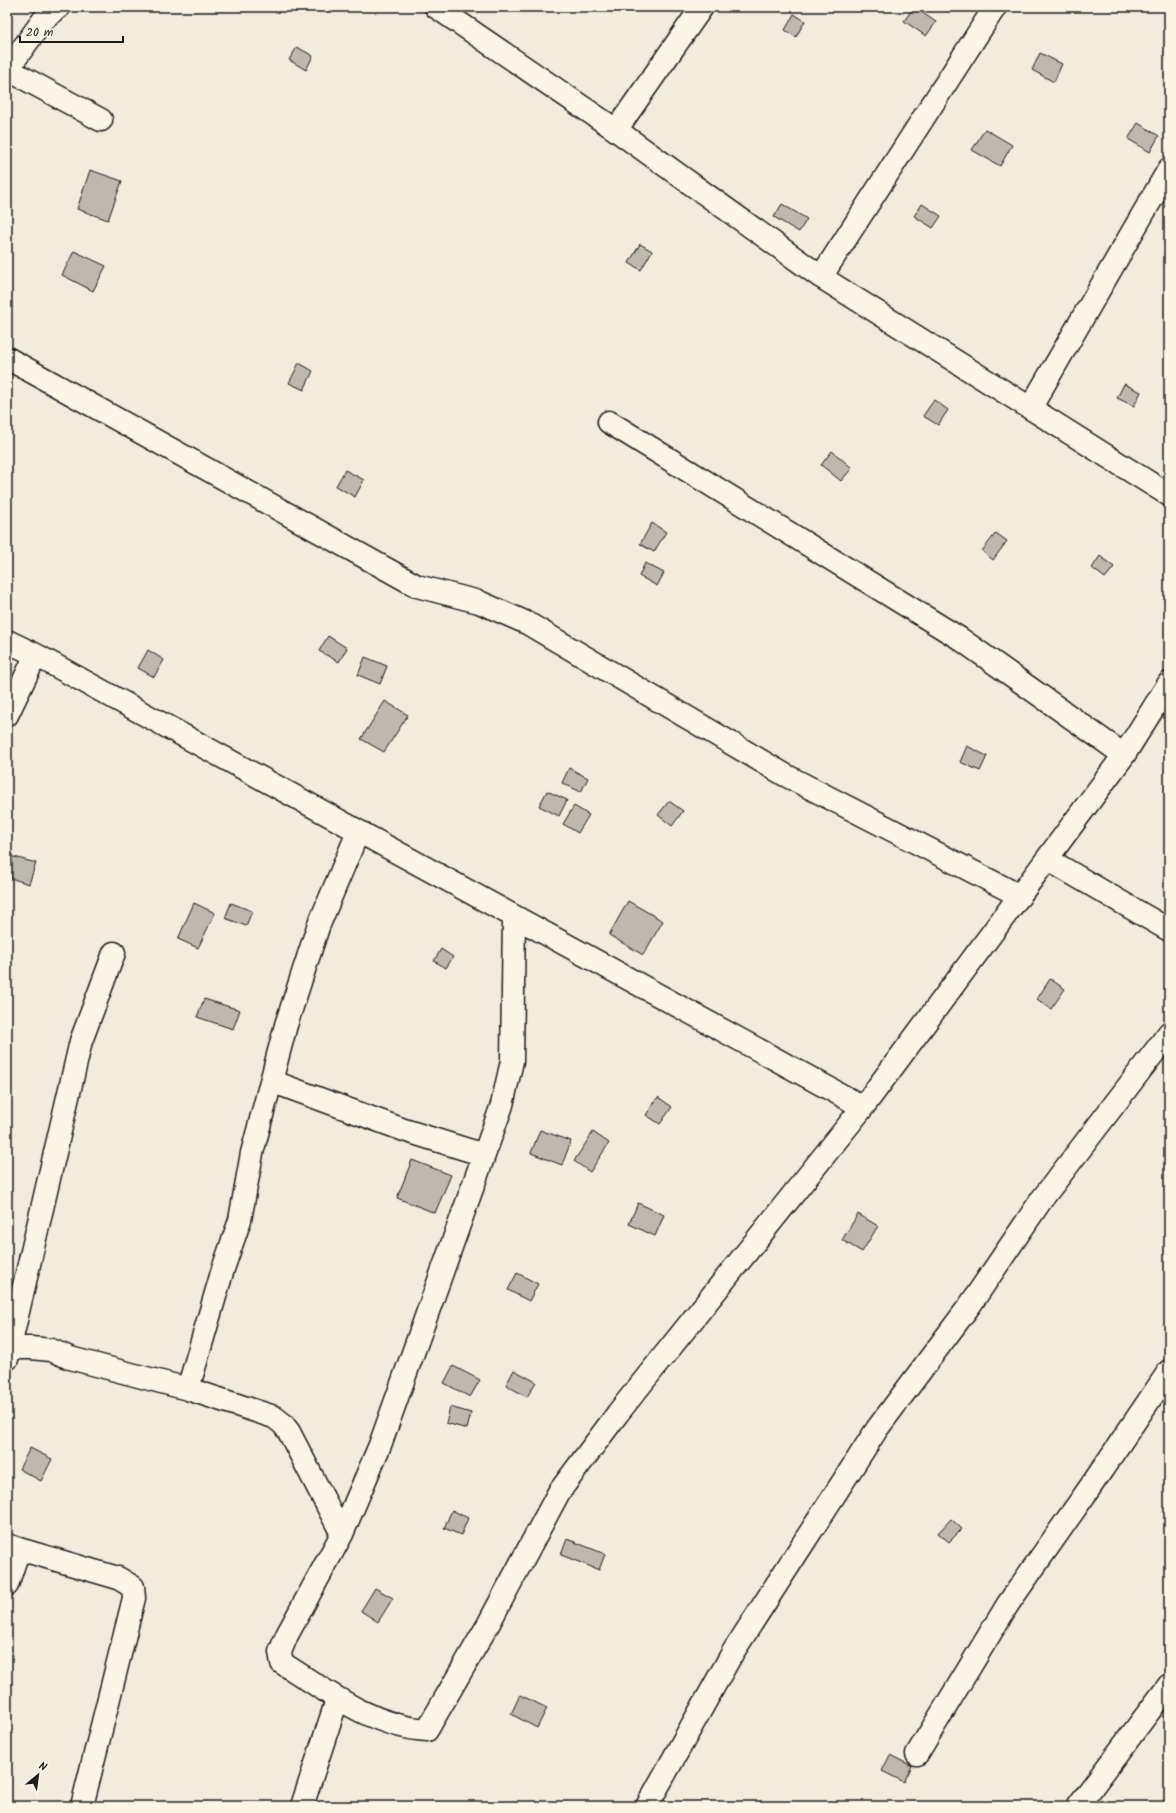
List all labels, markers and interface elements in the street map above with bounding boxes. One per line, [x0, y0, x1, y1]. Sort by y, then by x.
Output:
scale bar [20, 18, 123, 44]
text: 20 m [26, 23, 54, 42]
north arrow [18, 1755, 58, 1795]
text: N [35, 1758, 50, 1777]

